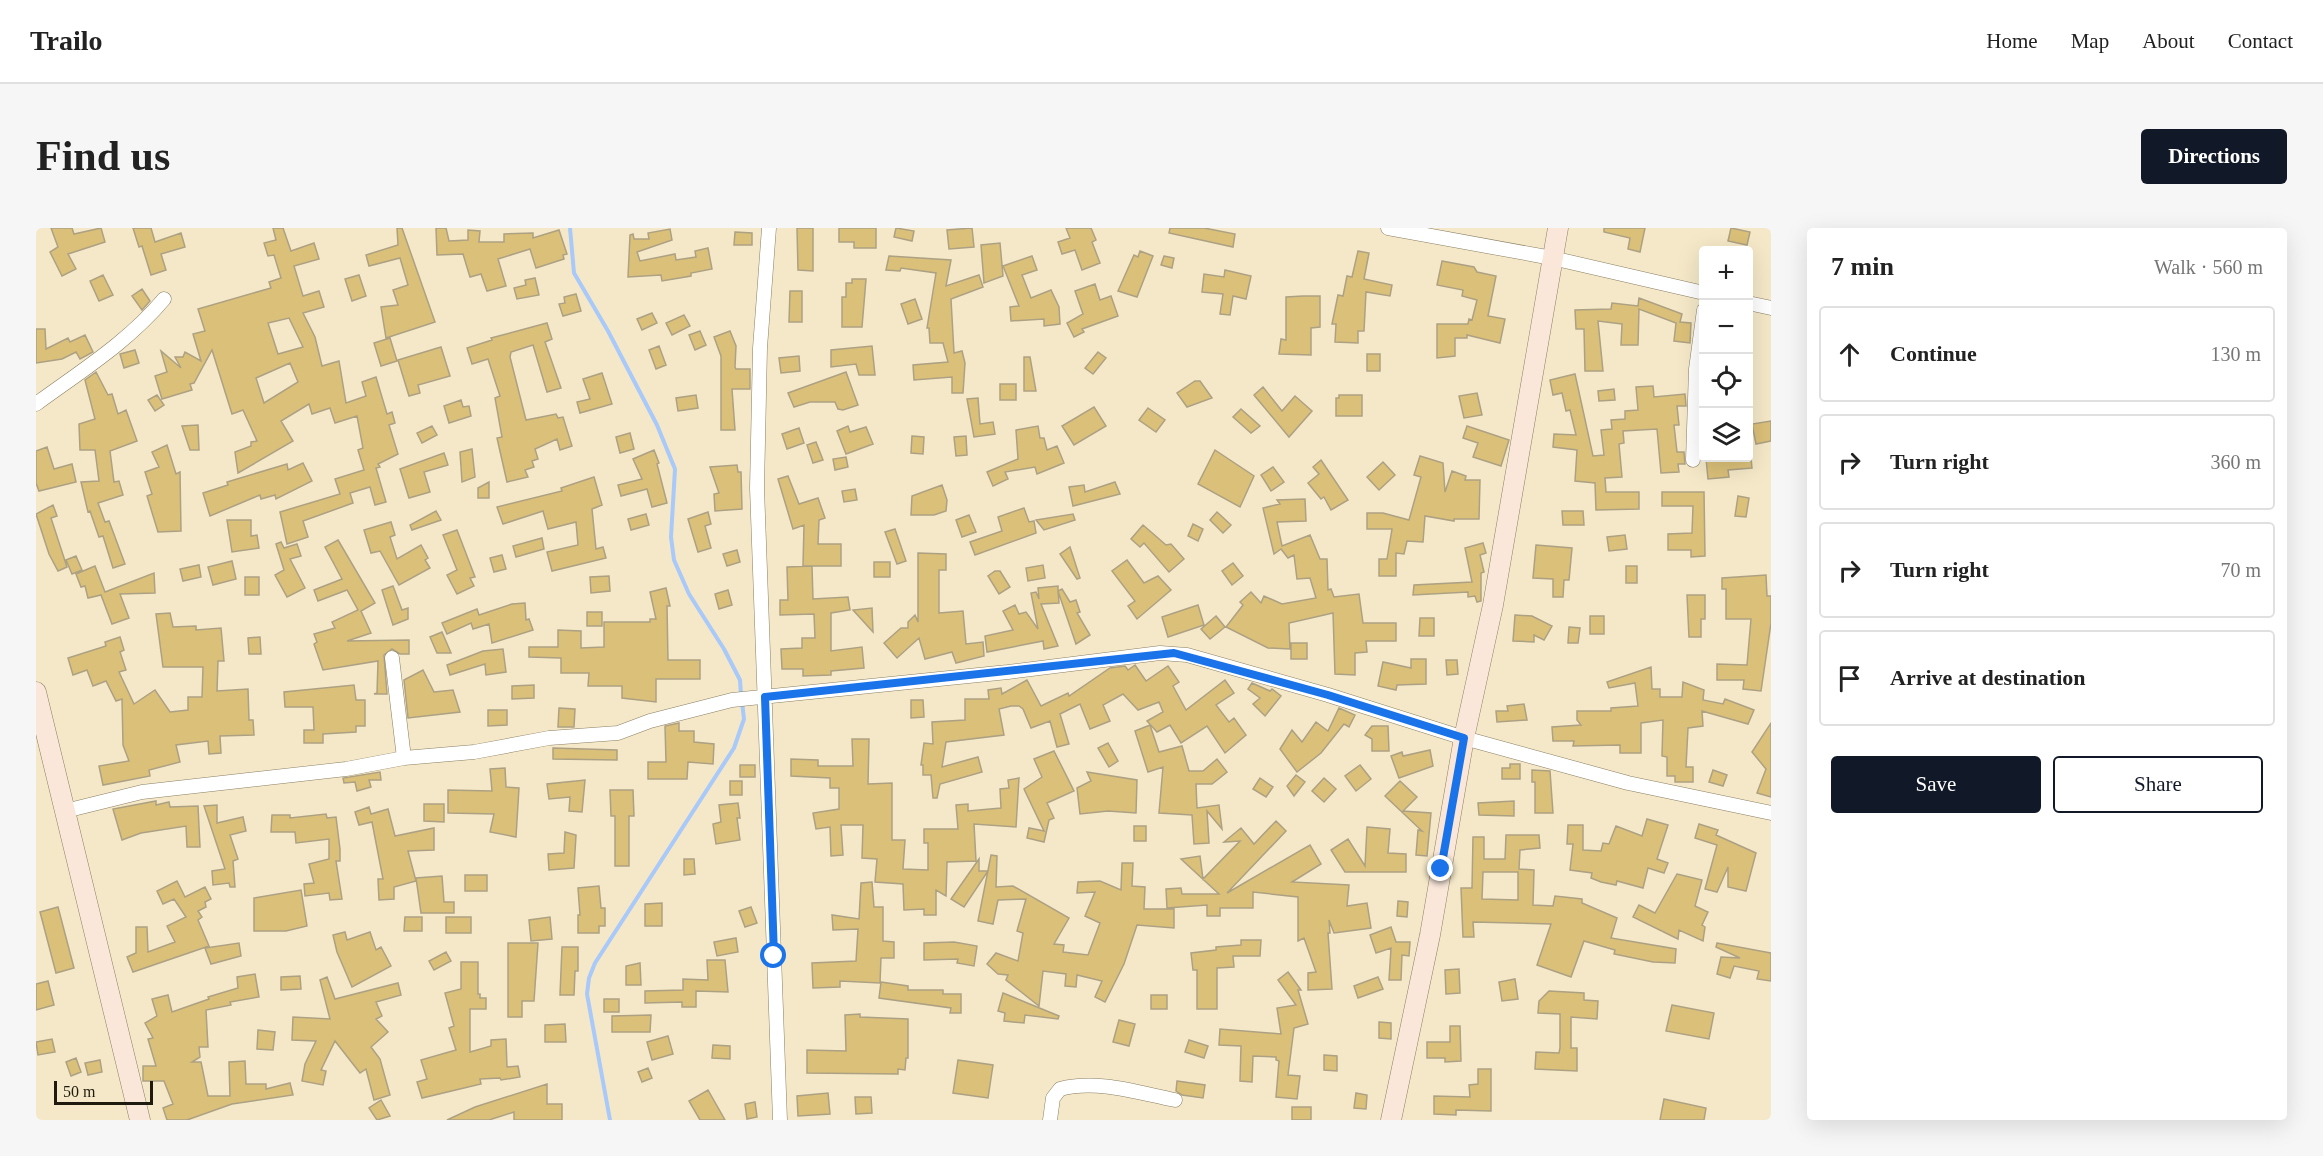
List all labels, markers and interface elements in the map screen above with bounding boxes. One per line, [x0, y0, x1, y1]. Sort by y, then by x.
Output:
text: Trailo [30, 25, 103, 56]
text: Home [1986, 29, 2038, 53]
text: Map [2071, 29, 2109, 53]
text: About [2142, 29, 2195, 53]
text: Contact [2228, 29, 2293, 53]
button: Directions [2141, 129, 2287, 184]
text: Find us [36, 133, 170, 179]
map controls [1699, 246, 1753, 462]
button: + [1699, 246, 1753, 300]
text: 7 min [1831, 252, 1894, 281]
text: Walk · 560 m [2154, 256, 2263, 278]
button: − [1699, 300, 1753, 354]
icon: ahead [1833, 338, 1866, 371]
text: Continue [1890, 341, 1977, 366]
text: 130 m [2210, 343, 2261, 365]
button: locate [1699, 354, 1753, 408]
button: layers [1699, 408, 1753, 462]
icon: right [1833, 446, 1866, 479]
text: Turn right [1890, 449, 1989, 474]
text: 360 m [2210, 451, 2261, 473]
icon: right [1833, 554, 1866, 587]
text: Turn right [1890, 557, 1989, 582]
text: 70 m [2220, 559, 2261, 581]
icon: arrive [1833, 662, 1866, 695]
text: Arrive at destination [1890, 665, 2086, 690]
button: Save [1831, 756, 2041, 813]
button: Share [2053, 756, 2263, 813]
route end [1427, 855, 1453, 881]
route start [760, 942, 786, 968]
scale bar [54, 1078, 153, 1106]
text: 50 m [63, 1083, 95, 1100]

